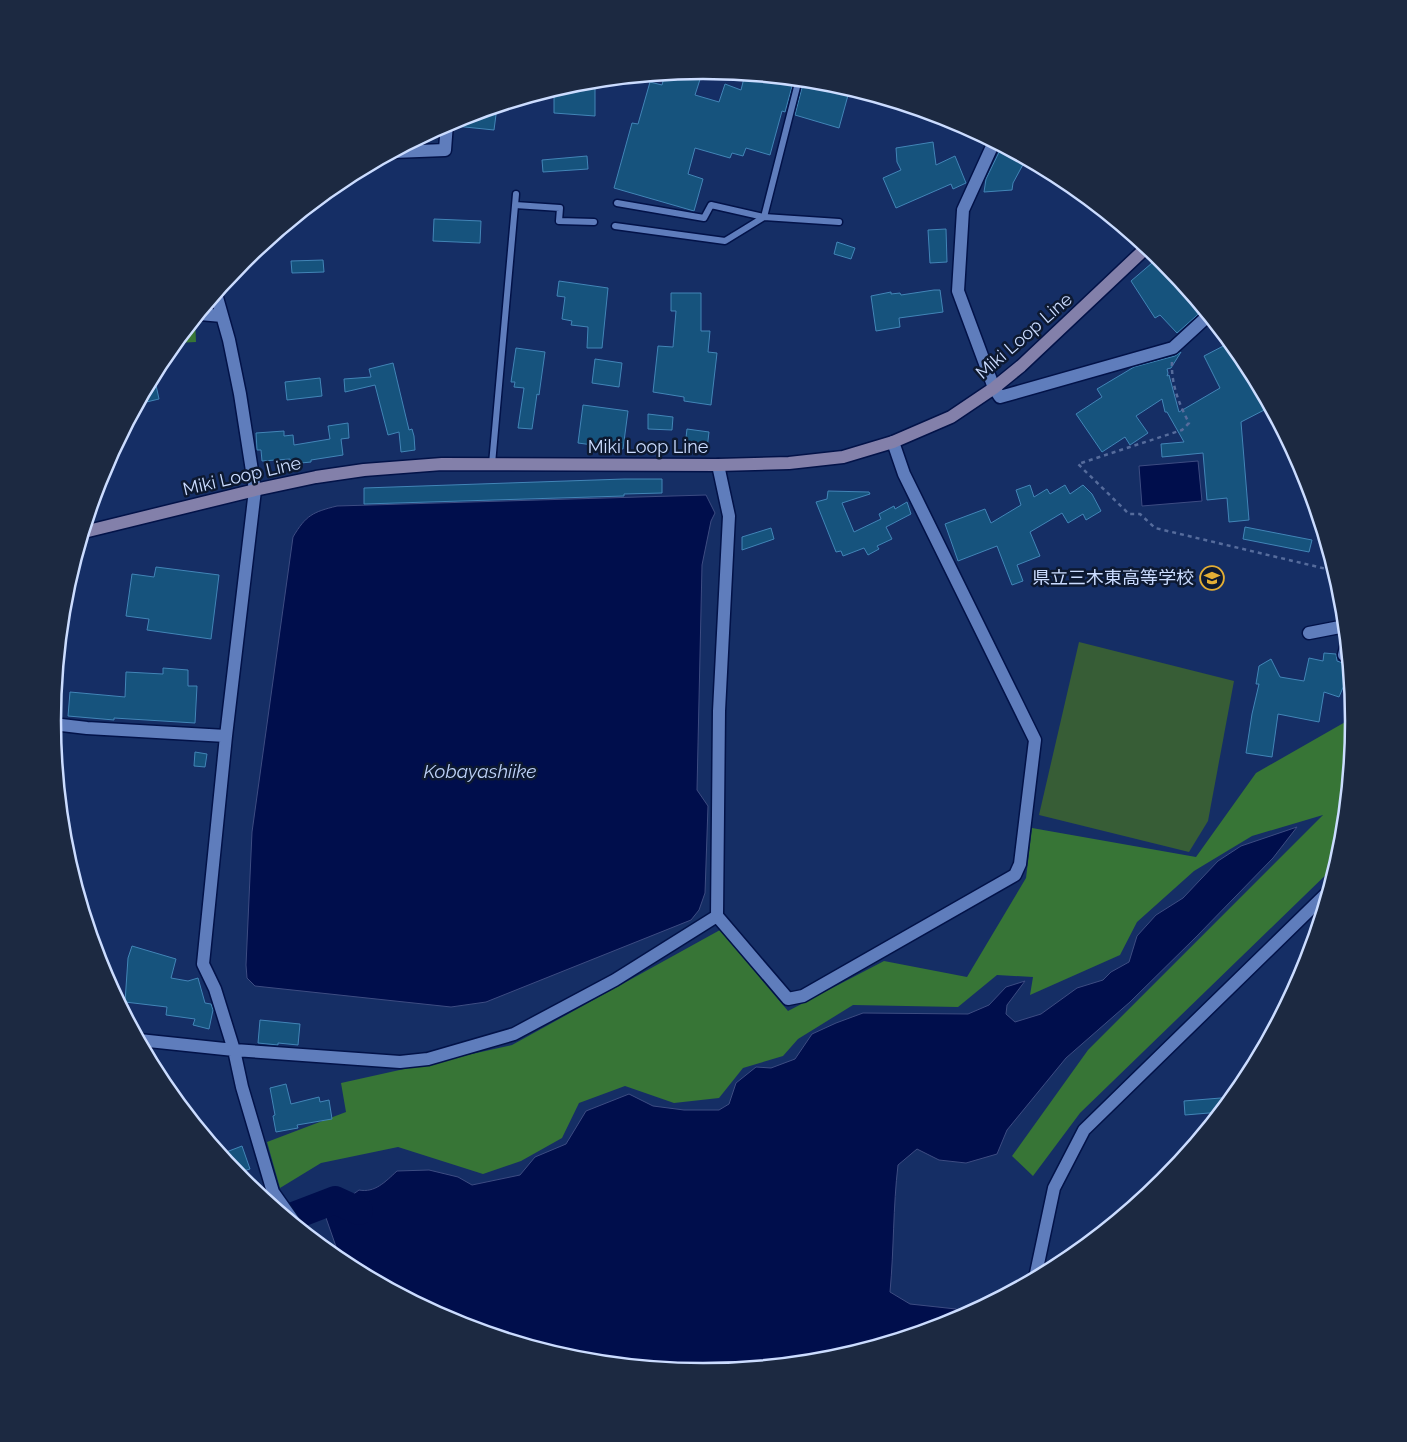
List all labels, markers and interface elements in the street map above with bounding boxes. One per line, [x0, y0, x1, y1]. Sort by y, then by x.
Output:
street label: Miki Loop Line [971, 288, 1076, 383]
street label: Miki Loop Line [588, 436, 709, 457]
street label: Miki Loop Line [181, 452, 303, 499]
school or university icon: 県立三木東高等学校 [1199, 565, 1225, 591]
place label: 県立三木東高等学校 [1032, 567, 1194, 588]
water label: Kobayashiike [424, 760, 536, 782]

